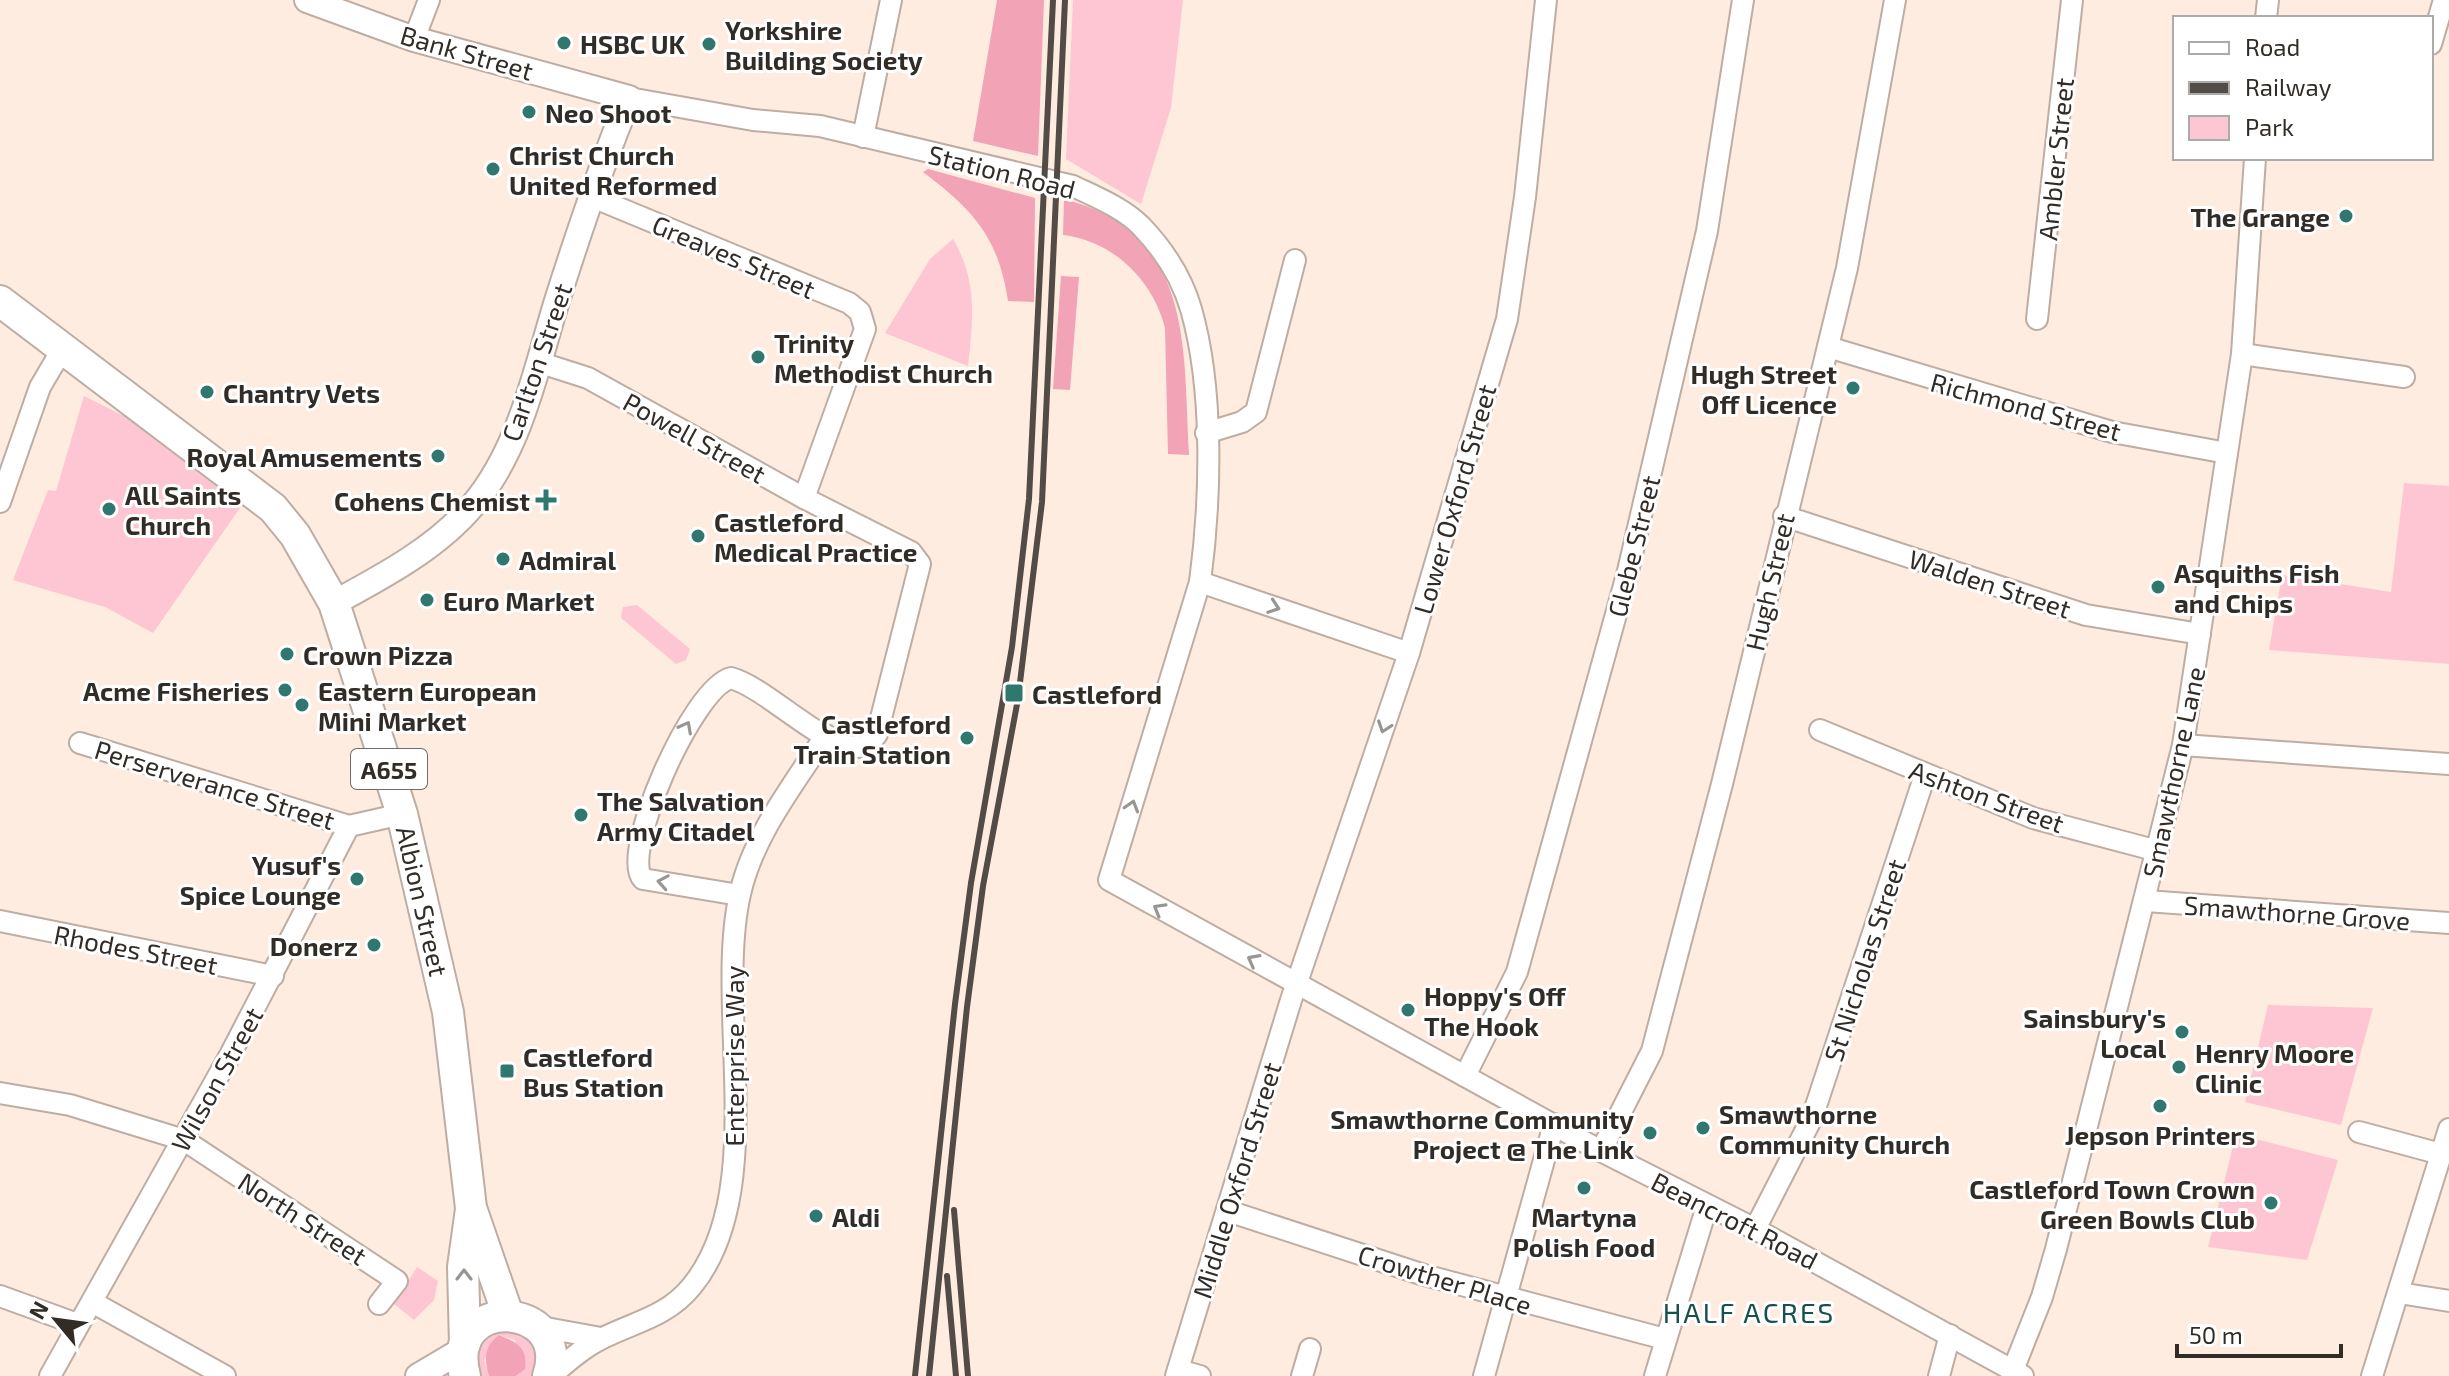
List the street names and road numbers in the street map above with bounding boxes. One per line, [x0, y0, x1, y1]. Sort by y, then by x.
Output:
street label: Bank Street [397, 18, 537, 86]
street label: Ambler Street [2031, 76, 2079, 242]
street label: Station Road [925, 138, 1079, 204]
street label: Greaves Street [648, 208, 820, 304]
street label: Carlton Street [495, 279, 578, 445]
street label: Richmond Street [1927, 366, 2125, 446]
street label: Lower Oxford Street [1406, 380, 1502, 617]
street label: Powell Street [618, 385, 772, 489]
street label: Glebe Street [1600, 472, 1666, 620]
street label: Hugh Street [1738, 510, 1800, 654]
street label: Walden Street [1905, 542, 2075, 624]
street label: Smawthorne Lane [2136, 664, 2210, 880]
street label: Perserverance Street [91, 733, 339, 835]
road number: A655 [351, 749, 427, 789]
street label: Ashton Street [1905, 754, 2069, 838]
street label: Albion Street [391, 823, 455, 979]
street label: St Nicholas Street [1817, 855, 1911, 1065]
street label: Smawthorne Grove [2183, 889, 2411, 935]
street label: Rhodes Street [52, 918, 221, 980]
street label: Enterprise Way [718, 965, 749, 1146]
street label: Wilson Street [164, 1001, 268, 1156]
street label: Middle Oxford Street [1185, 1058, 1287, 1302]
street label: North Street [233, 1165, 373, 1271]
street label: Beancroft Road [1647, 1165, 1823, 1275]
street label: Crowther Place [1355, 1238, 1535, 1320]

